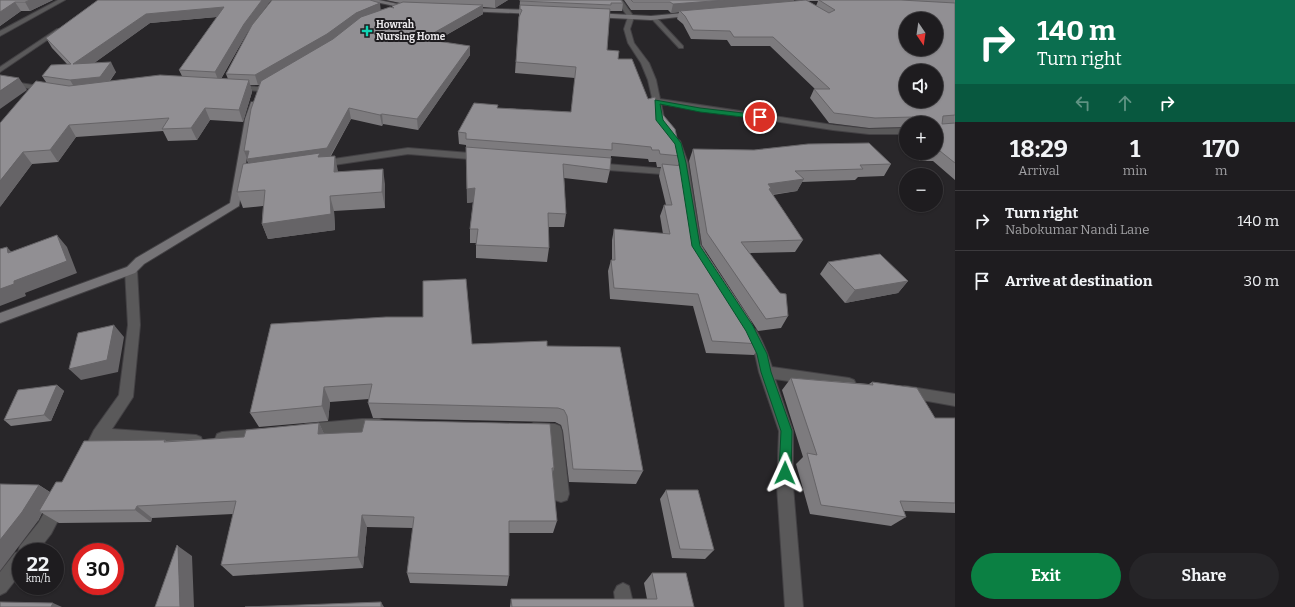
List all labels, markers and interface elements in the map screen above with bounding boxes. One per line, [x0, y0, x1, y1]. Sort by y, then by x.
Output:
north arrow [899, 12, 943, 56]
map controls [899, 12, 943, 212]
text: 140 m [1037, 14, 1116, 47]
icon: right [971, 16, 1023, 68]
place label: Howrah Nursing Home [376, 19, 446, 43]
marker: Howrah Nursing Home [361, 25, 373, 37]
text: Turn right [1037, 48, 1122, 70]
button: sound [899, 64, 943, 108]
icon: left [1072, 92, 1094, 114]
icon: ahead [1114, 92, 1136, 114]
icon: right [1156, 92, 1178, 114]
pin [743, 100, 777, 134]
icon: arrive [749, 106, 771, 128]
button: + [899, 116, 943, 160]
text: 18:29 [1010, 135, 1068, 163]
text: 1 [1130, 135, 1140, 163]
text: 170 [1202, 135, 1240, 163]
text: Arrival [1018, 163, 1060, 178]
text: min [1123, 163, 1147, 178]
text: m [1215, 163, 1227, 178]
button: − [899, 168, 943, 212]
text: Turn right [1005, 204, 1078, 222]
icon: right [971, 210, 993, 232]
text: 140 m [1237, 212, 1279, 230]
text: Nabokumar Nandi Lane [1005, 222, 1149, 237]
icon: arrive [971, 270, 993, 292]
text: Arrive at destination [1005, 272, 1152, 290]
text: 30 m [1244, 272, 1279, 290]
position arrow [764, 452, 806, 494]
speed limit sign: 30 [72, 543, 124, 595]
text: 22 [27, 552, 49, 576]
button: Exit [971, 553, 1121, 599]
button: Share [1129, 553, 1279, 599]
text: km/h [26, 573, 50, 585]

